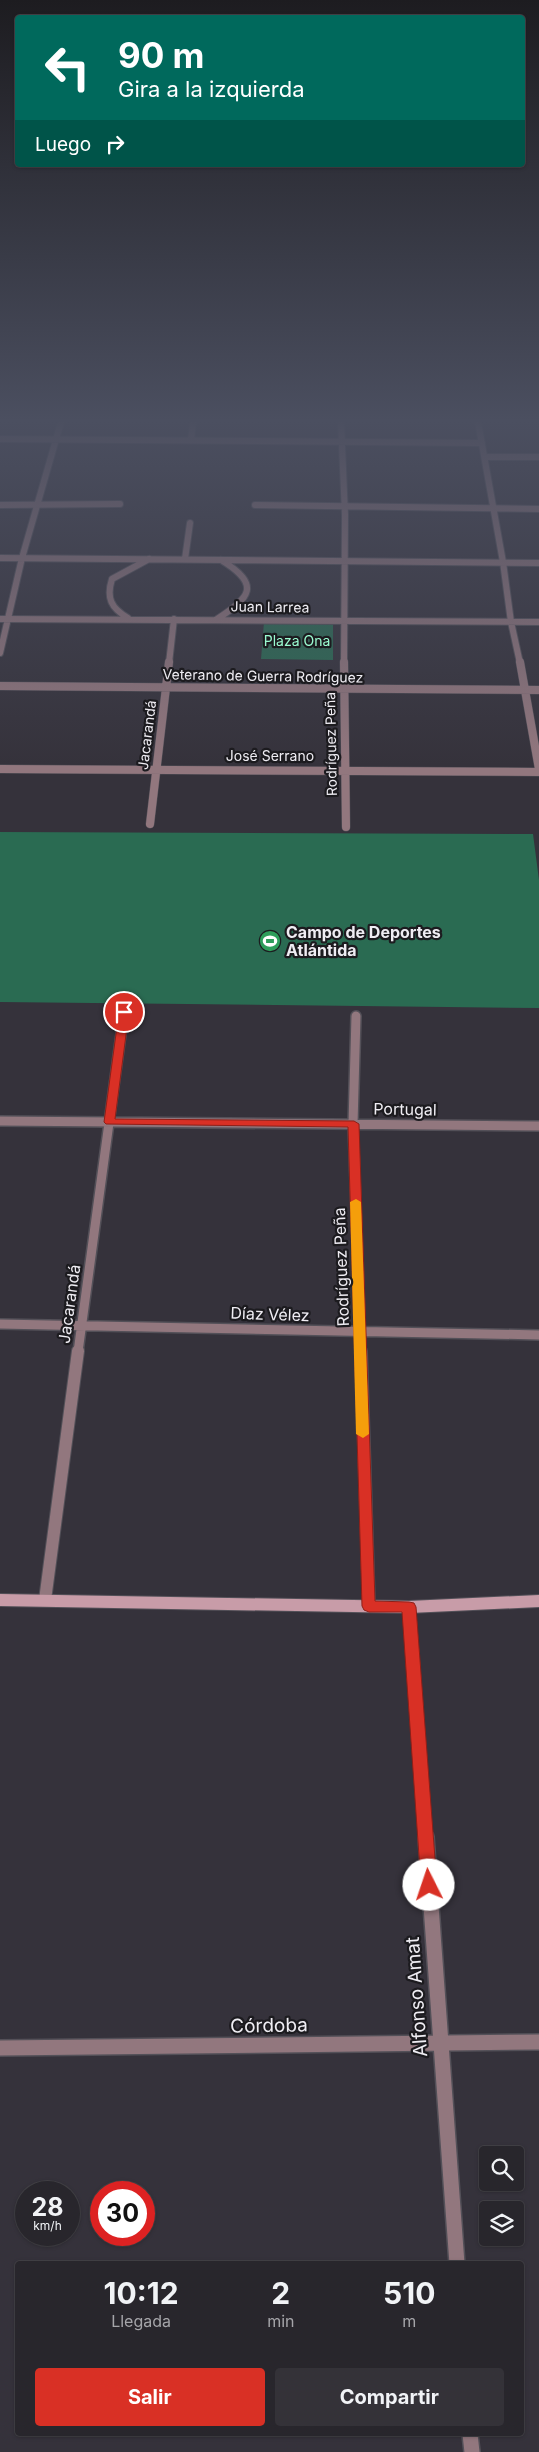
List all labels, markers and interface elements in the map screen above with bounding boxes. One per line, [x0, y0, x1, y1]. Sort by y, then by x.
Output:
text: 90 m [118, 34, 205, 76]
icon: left [35, 35, 100, 100]
text: Gira a la izquierda [118, 76, 305, 102]
icon: right [101, 130, 129, 158]
text: Luego [35, 133, 91, 156]
street label: Juan Larrea [230, 597, 310, 616]
park label: Plaza Ona [264, 632, 330, 649]
street label: Veterano de Guerra Rodríguez [162, 665, 364, 686]
street label: Rodríguez Peña [321, 692, 340, 796]
street label: Jacarandá [134, 699, 159, 771]
street label: José Serrano [226, 747, 314, 764]
place label: Campo de Deportes Atlántida [286, 922, 441, 960]
sports icon: Campo de Deportes Atlántida [258, 929, 282, 953]
pin [103, 991, 145, 1033]
icon: arrive [110, 998, 138, 1026]
street label: Portugal [373, 1098, 437, 1120]
street label: Rodríguez Peña [329, 1207, 353, 1327]
street label: Jacarandá [54, 1263, 84, 1345]
street label: Díaz Vélez [230, 1303, 310, 1325]
position arrow [402, 1858, 454, 1910]
street label: Alfonso Amat [401, 1936, 432, 2058]
street label: Córdoba [230, 2013, 308, 2038]
map controls [479, 2146, 524, 2246]
button: search [479, 2146, 524, 2191]
speed limit sign: 30 [90, 2181, 155, 2246]
text: 28 [31, 2192, 64, 2222]
button: layers [479, 2201, 524, 2246]
text: km/h [33, 2218, 62, 2233]
text: 10:12 [104, 2275, 179, 2311]
text: 2 [271, 2275, 290, 2311]
text: 510 [383, 2275, 435, 2311]
text: Llegada [111, 2311, 171, 2331]
text: min [267, 2311, 294, 2331]
text: m [402, 2311, 416, 2331]
button: Salir [35, 2368, 265, 2426]
button: Compartir [275, 2368, 504, 2426]

